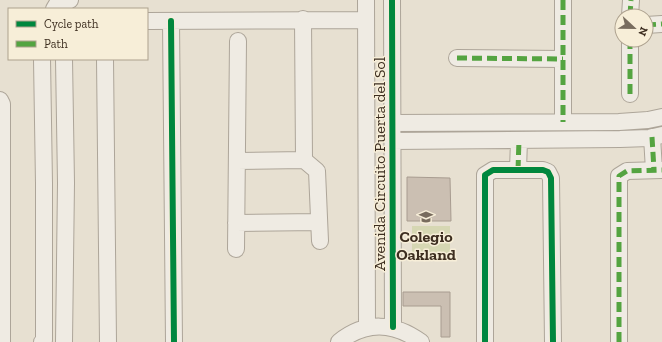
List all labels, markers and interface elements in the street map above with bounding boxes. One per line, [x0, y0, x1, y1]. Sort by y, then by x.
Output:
legend [8, 8, 148, 60]
north arrow [614, 8, 654, 48]
text: Cycle path [44, 17, 99, 31]
text: N [635, 25, 650, 38]
text: Path [44, 37, 68, 51]
street label: Avenida Circuito Puerta del Sol [370, 57, 389, 271]
school or university icon: Colegio Oakland [418, 209, 434, 225]
place label: Colegio Oakland [396, 227, 456, 264]

